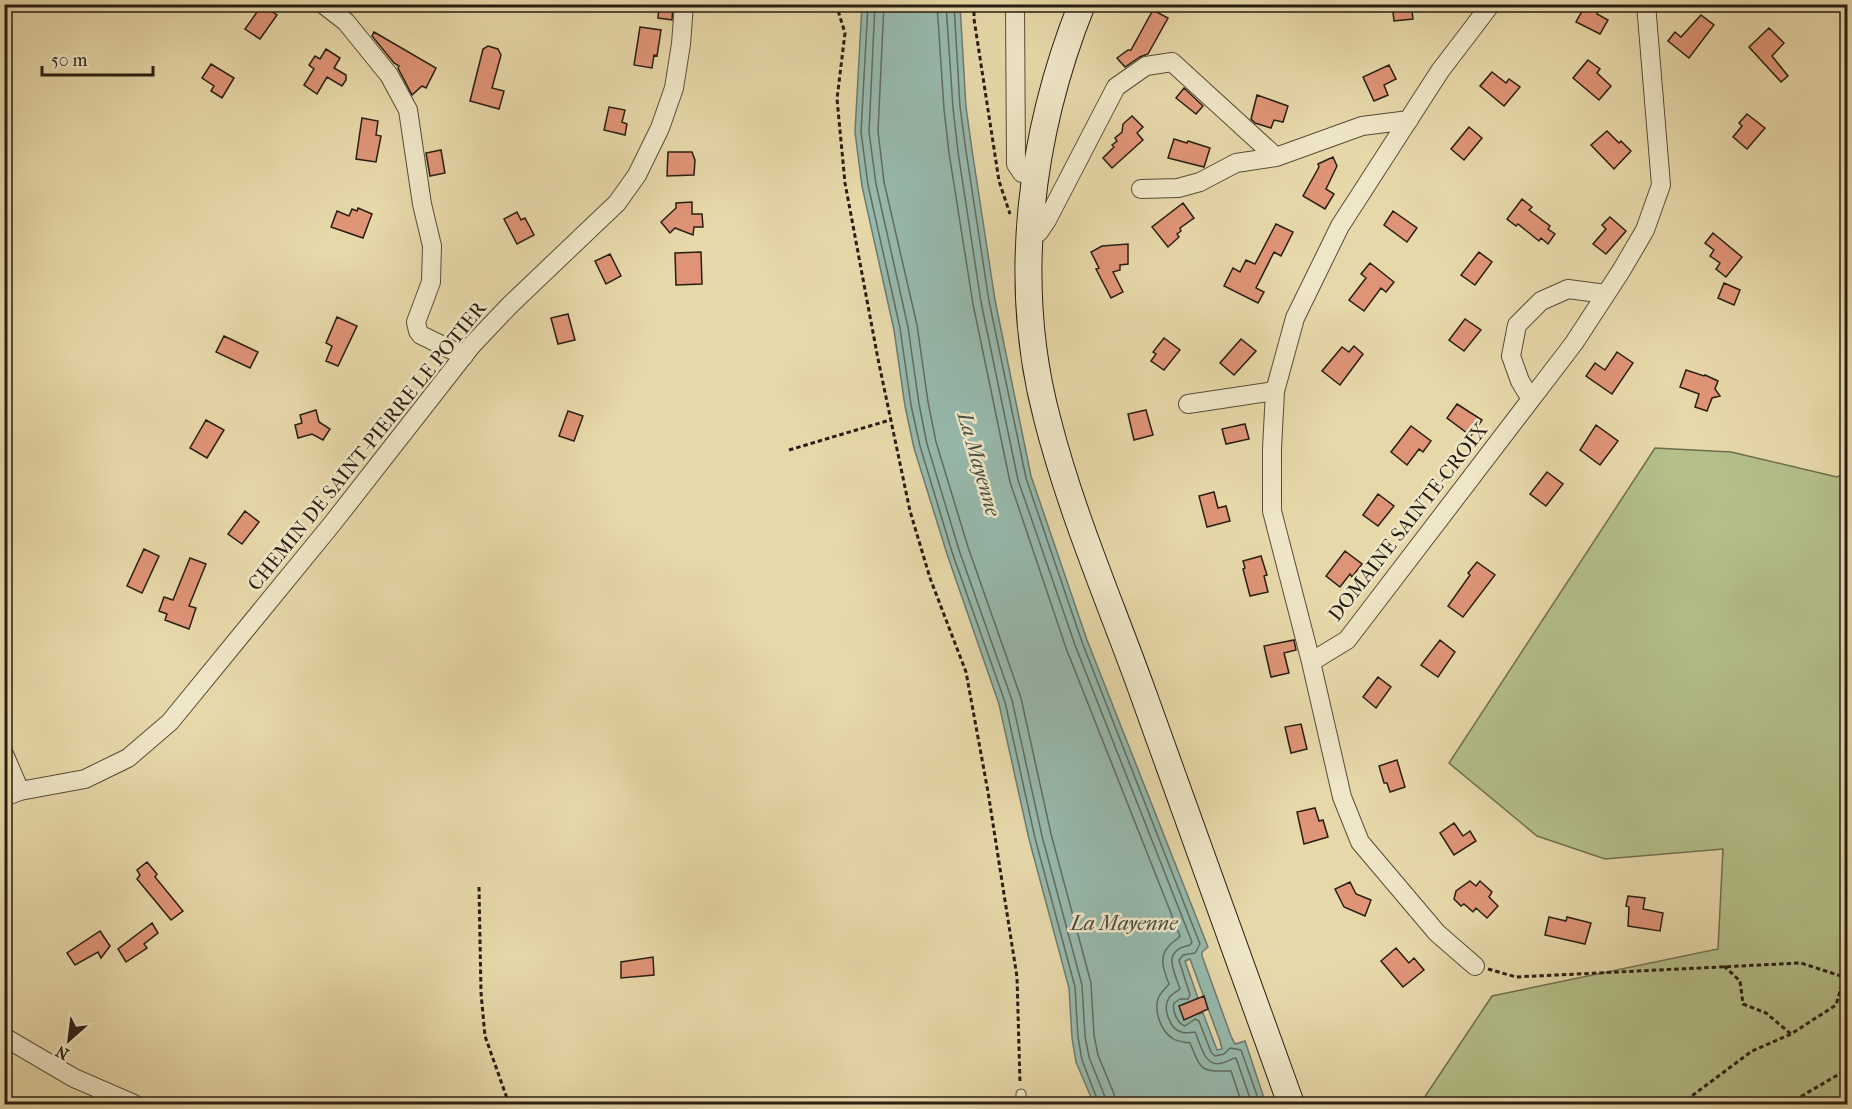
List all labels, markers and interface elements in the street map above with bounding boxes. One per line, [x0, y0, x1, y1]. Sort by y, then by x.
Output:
scale bar [42, 39, 153, 77]
text: 50 m [51, 50, 88, 71]
street label: CHEMIN DE SAINT-PIERRE LE POTIER [243, 296, 492, 595]
water label: La Mayenne [952, 407, 1005, 519]
street label: DOMAINE SAINTE-CROIX [1323, 418, 1493, 626]
water label: La Mayenne [1068, 911, 1178, 935]
north arrow [39, 1010, 99, 1070]
text: N [52, 1041, 72, 1064]

